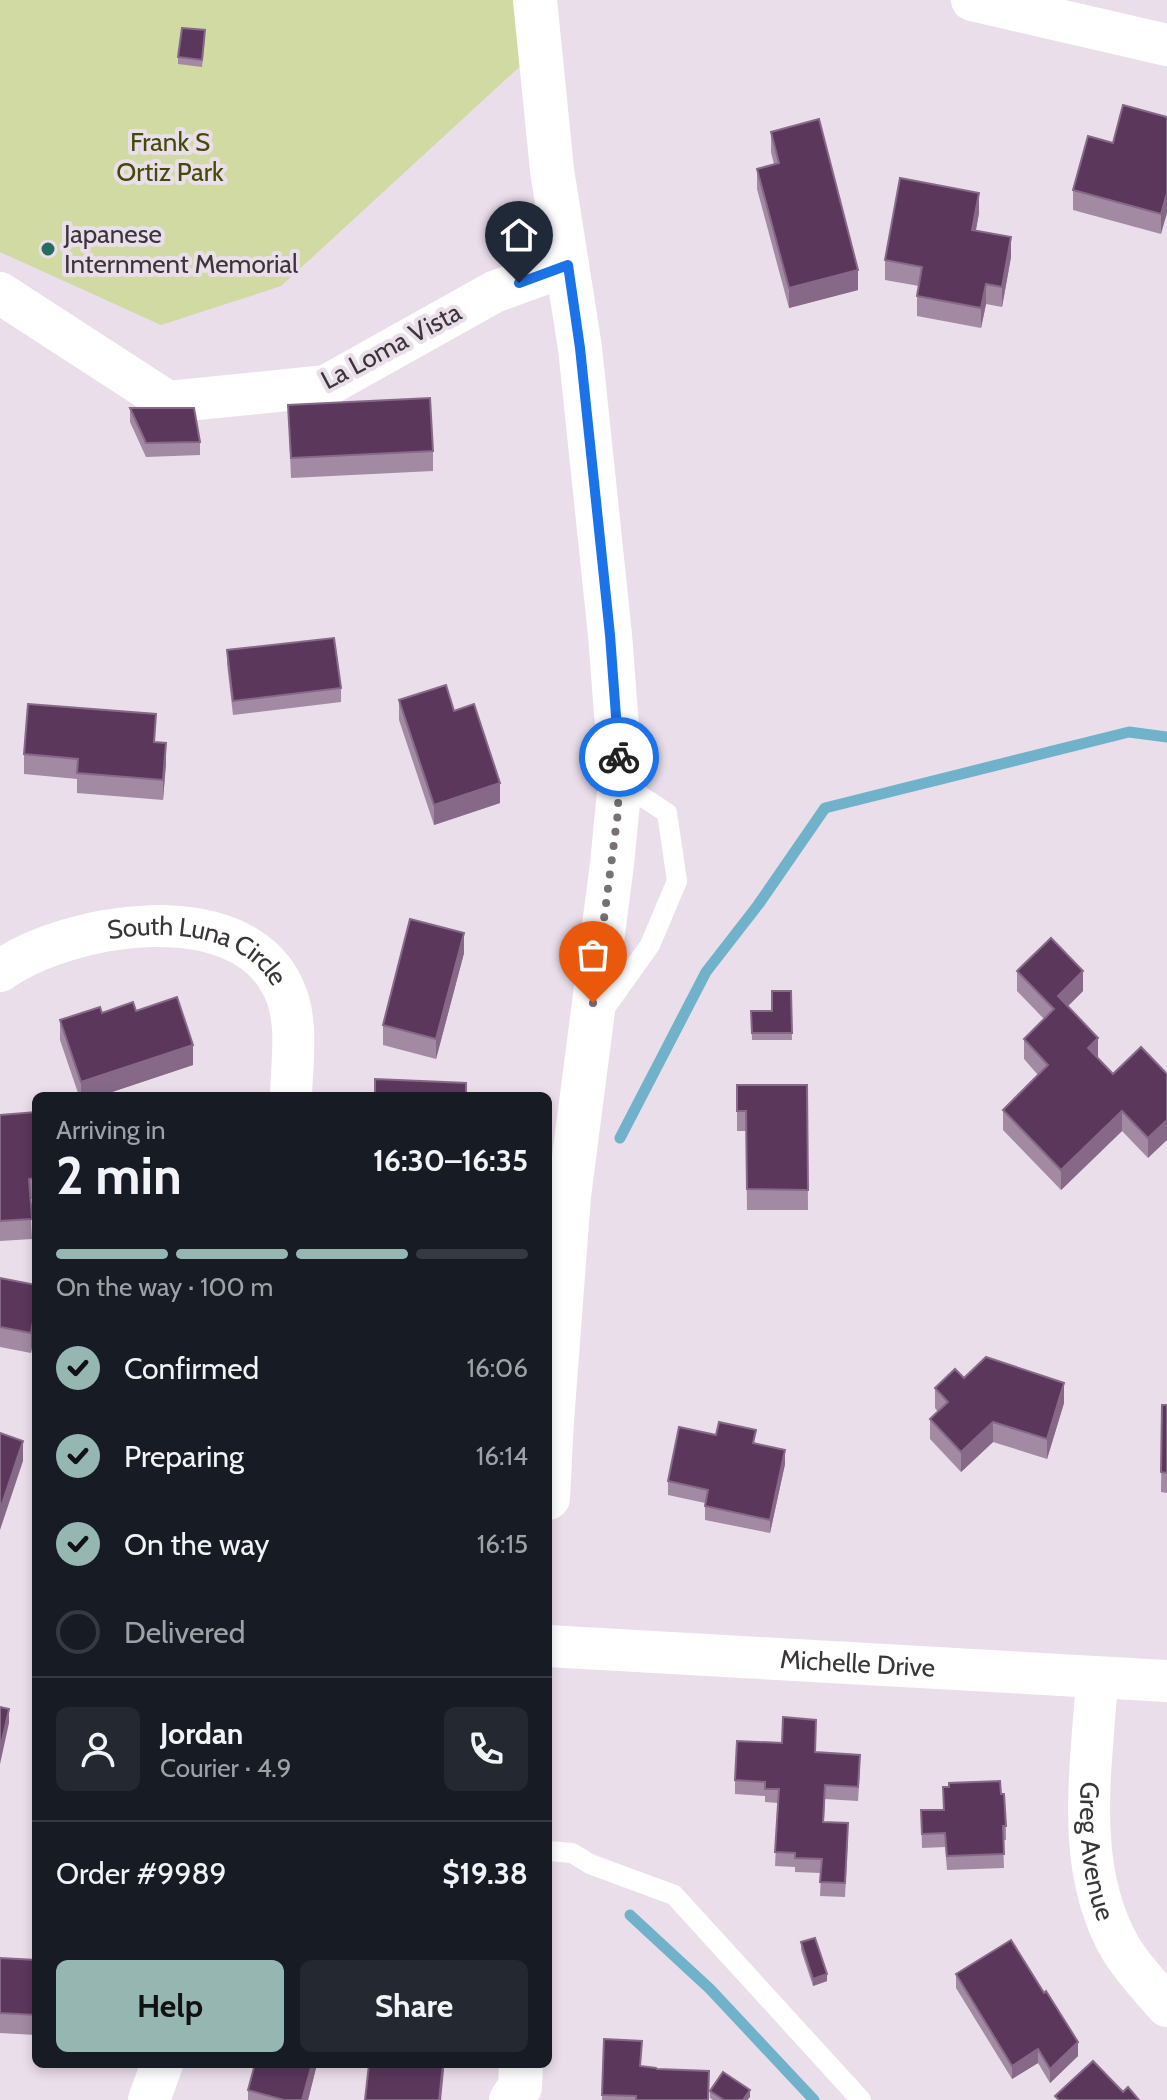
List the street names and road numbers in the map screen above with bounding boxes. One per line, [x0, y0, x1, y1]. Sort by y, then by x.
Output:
street label: La Loma Vista [315, 295, 467, 396]
street label: South Luna Circle [105, 910, 294, 991]
street label: Michelle Drive [779, 1643, 936, 1684]
street label: Greg Avenue [1073, 1781, 1122, 1925]

